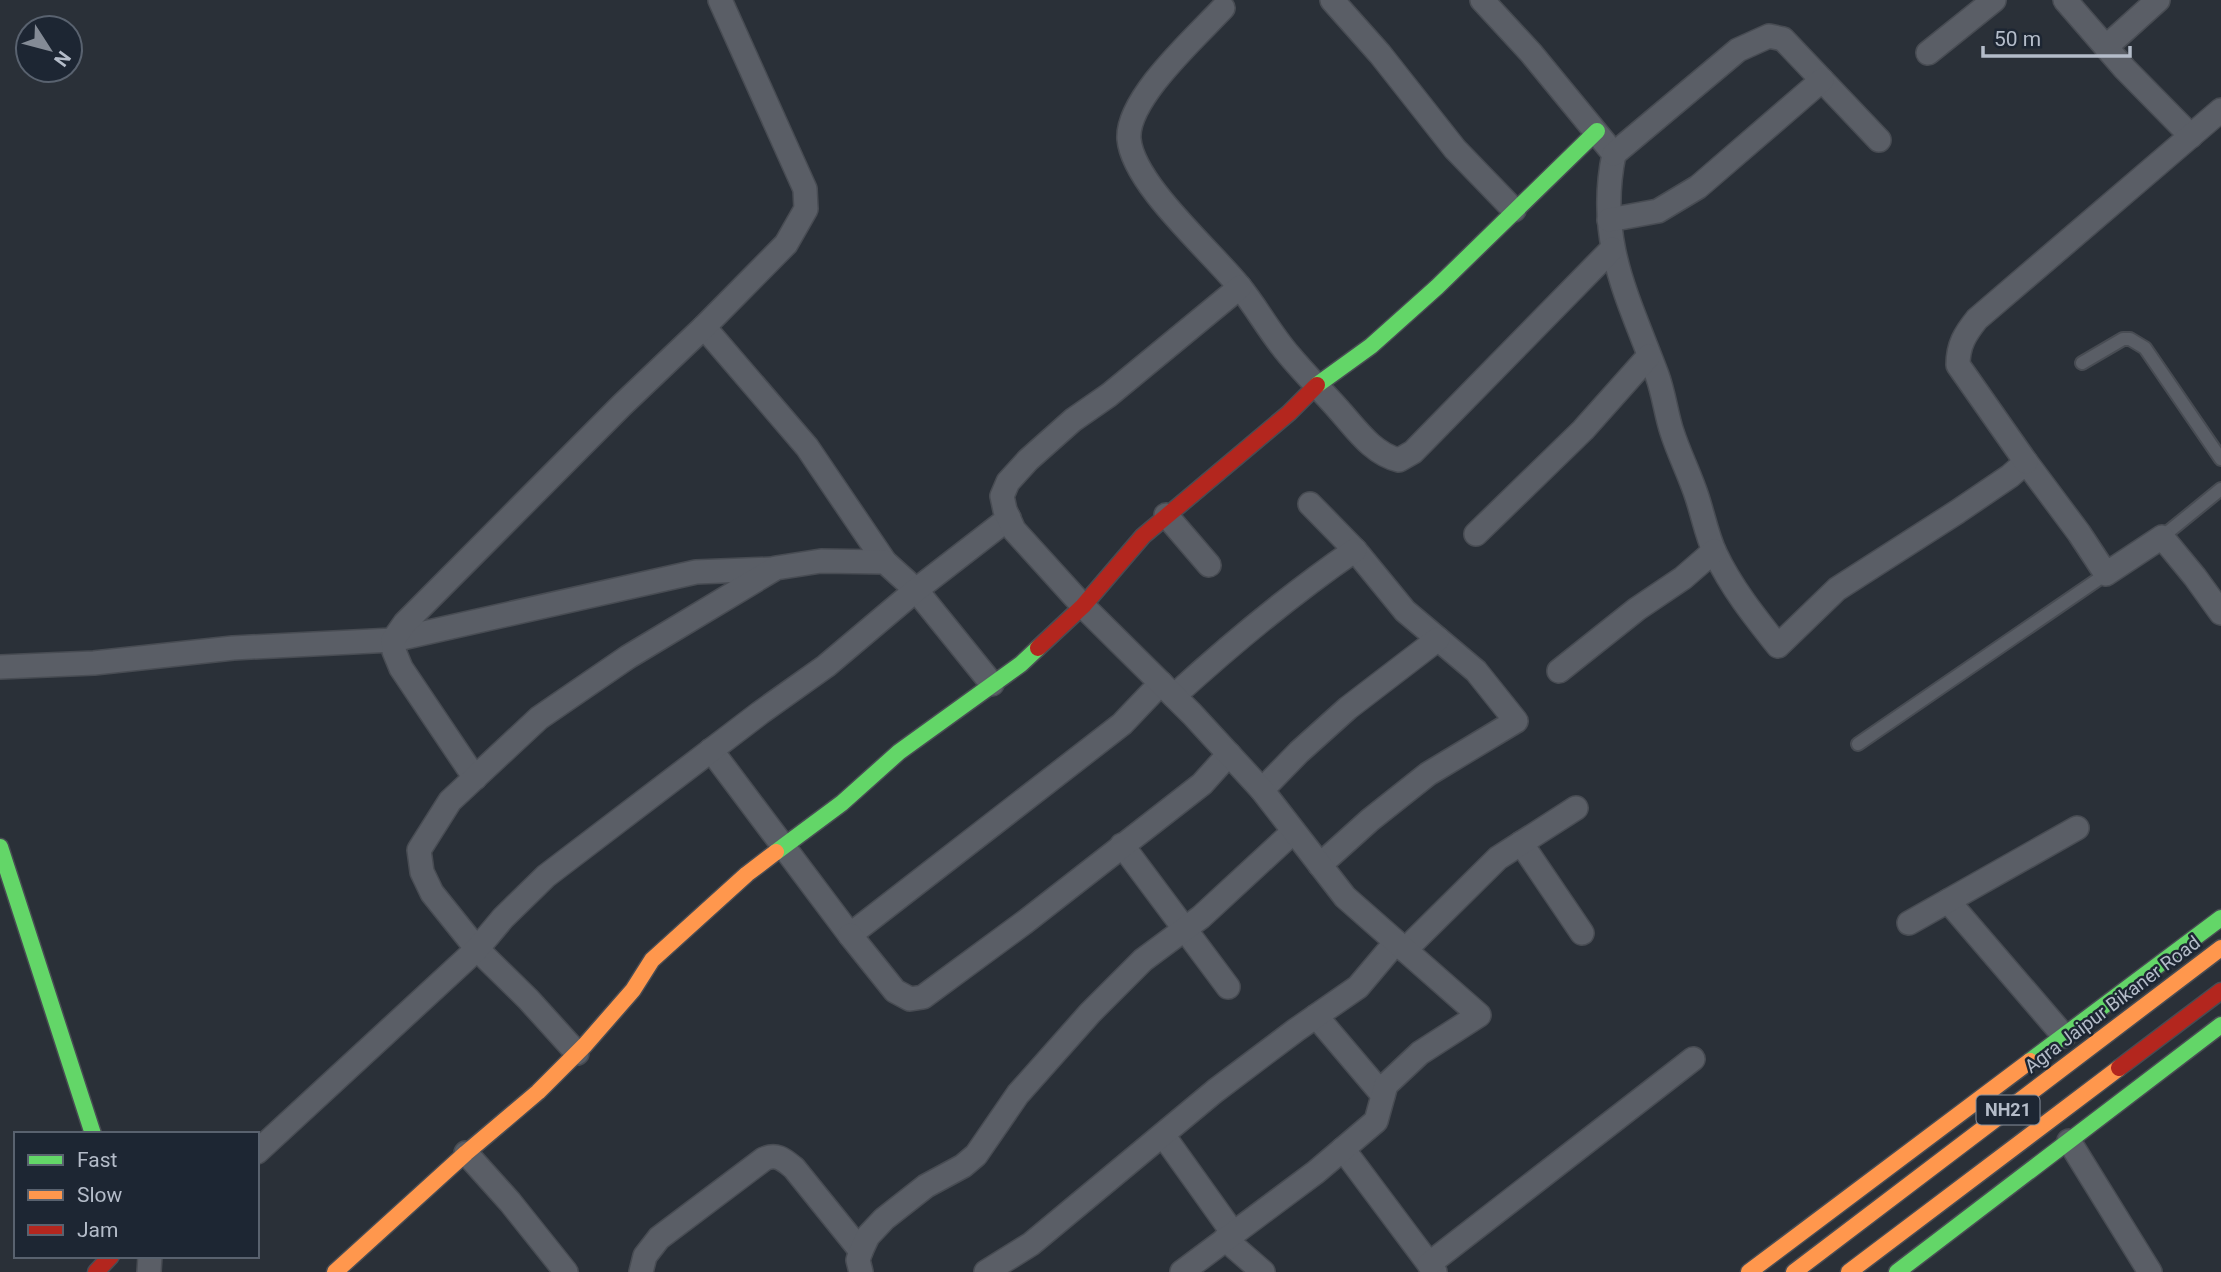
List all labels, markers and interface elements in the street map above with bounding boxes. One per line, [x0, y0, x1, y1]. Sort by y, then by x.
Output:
north arrow [14, 14, 84, 84]
scale bar [1983, 14, 2130, 58]
text: 50 m [1994, 27, 2041, 51]
text: N [49, 47, 76, 71]
street label: Agra Jaipur Bikaner Road [2020, 931, 2205, 1078]
road number: NH21 [1976, 1096, 2039, 1125]
legend [14, 1132, 259, 1258]
text: Fast [77, 1148, 118, 1172]
text: Slow [77, 1183, 123, 1207]
text: Jam [77, 1218, 118, 1242]

